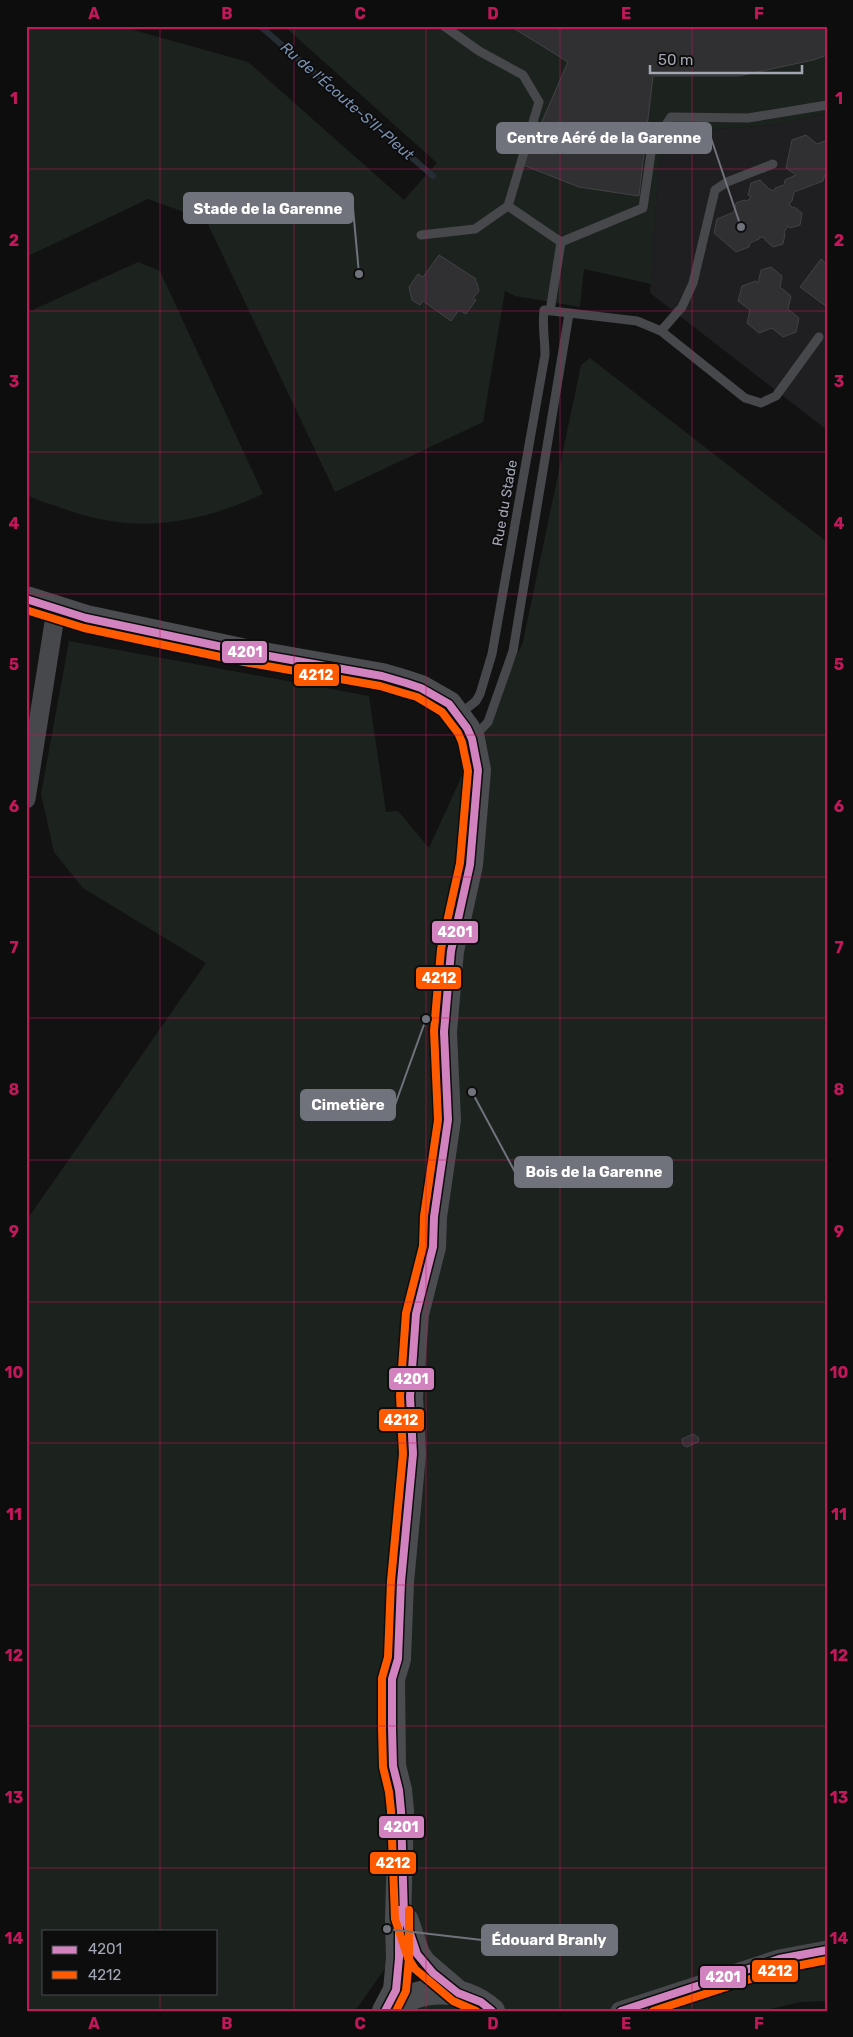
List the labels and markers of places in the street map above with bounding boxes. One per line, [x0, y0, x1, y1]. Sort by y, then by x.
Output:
callout: Centre Aéré de la Garenne [497, 123, 711, 153]
callout: Stade de la Garenne [184, 193, 353, 223]
callout: Cimetière [301, 1090, 395, 1120]
callout: Bois de la Garenne [515, 1157, 672, 1187]
callout: Édouard Branly [482, 1925, 617, 1955]

